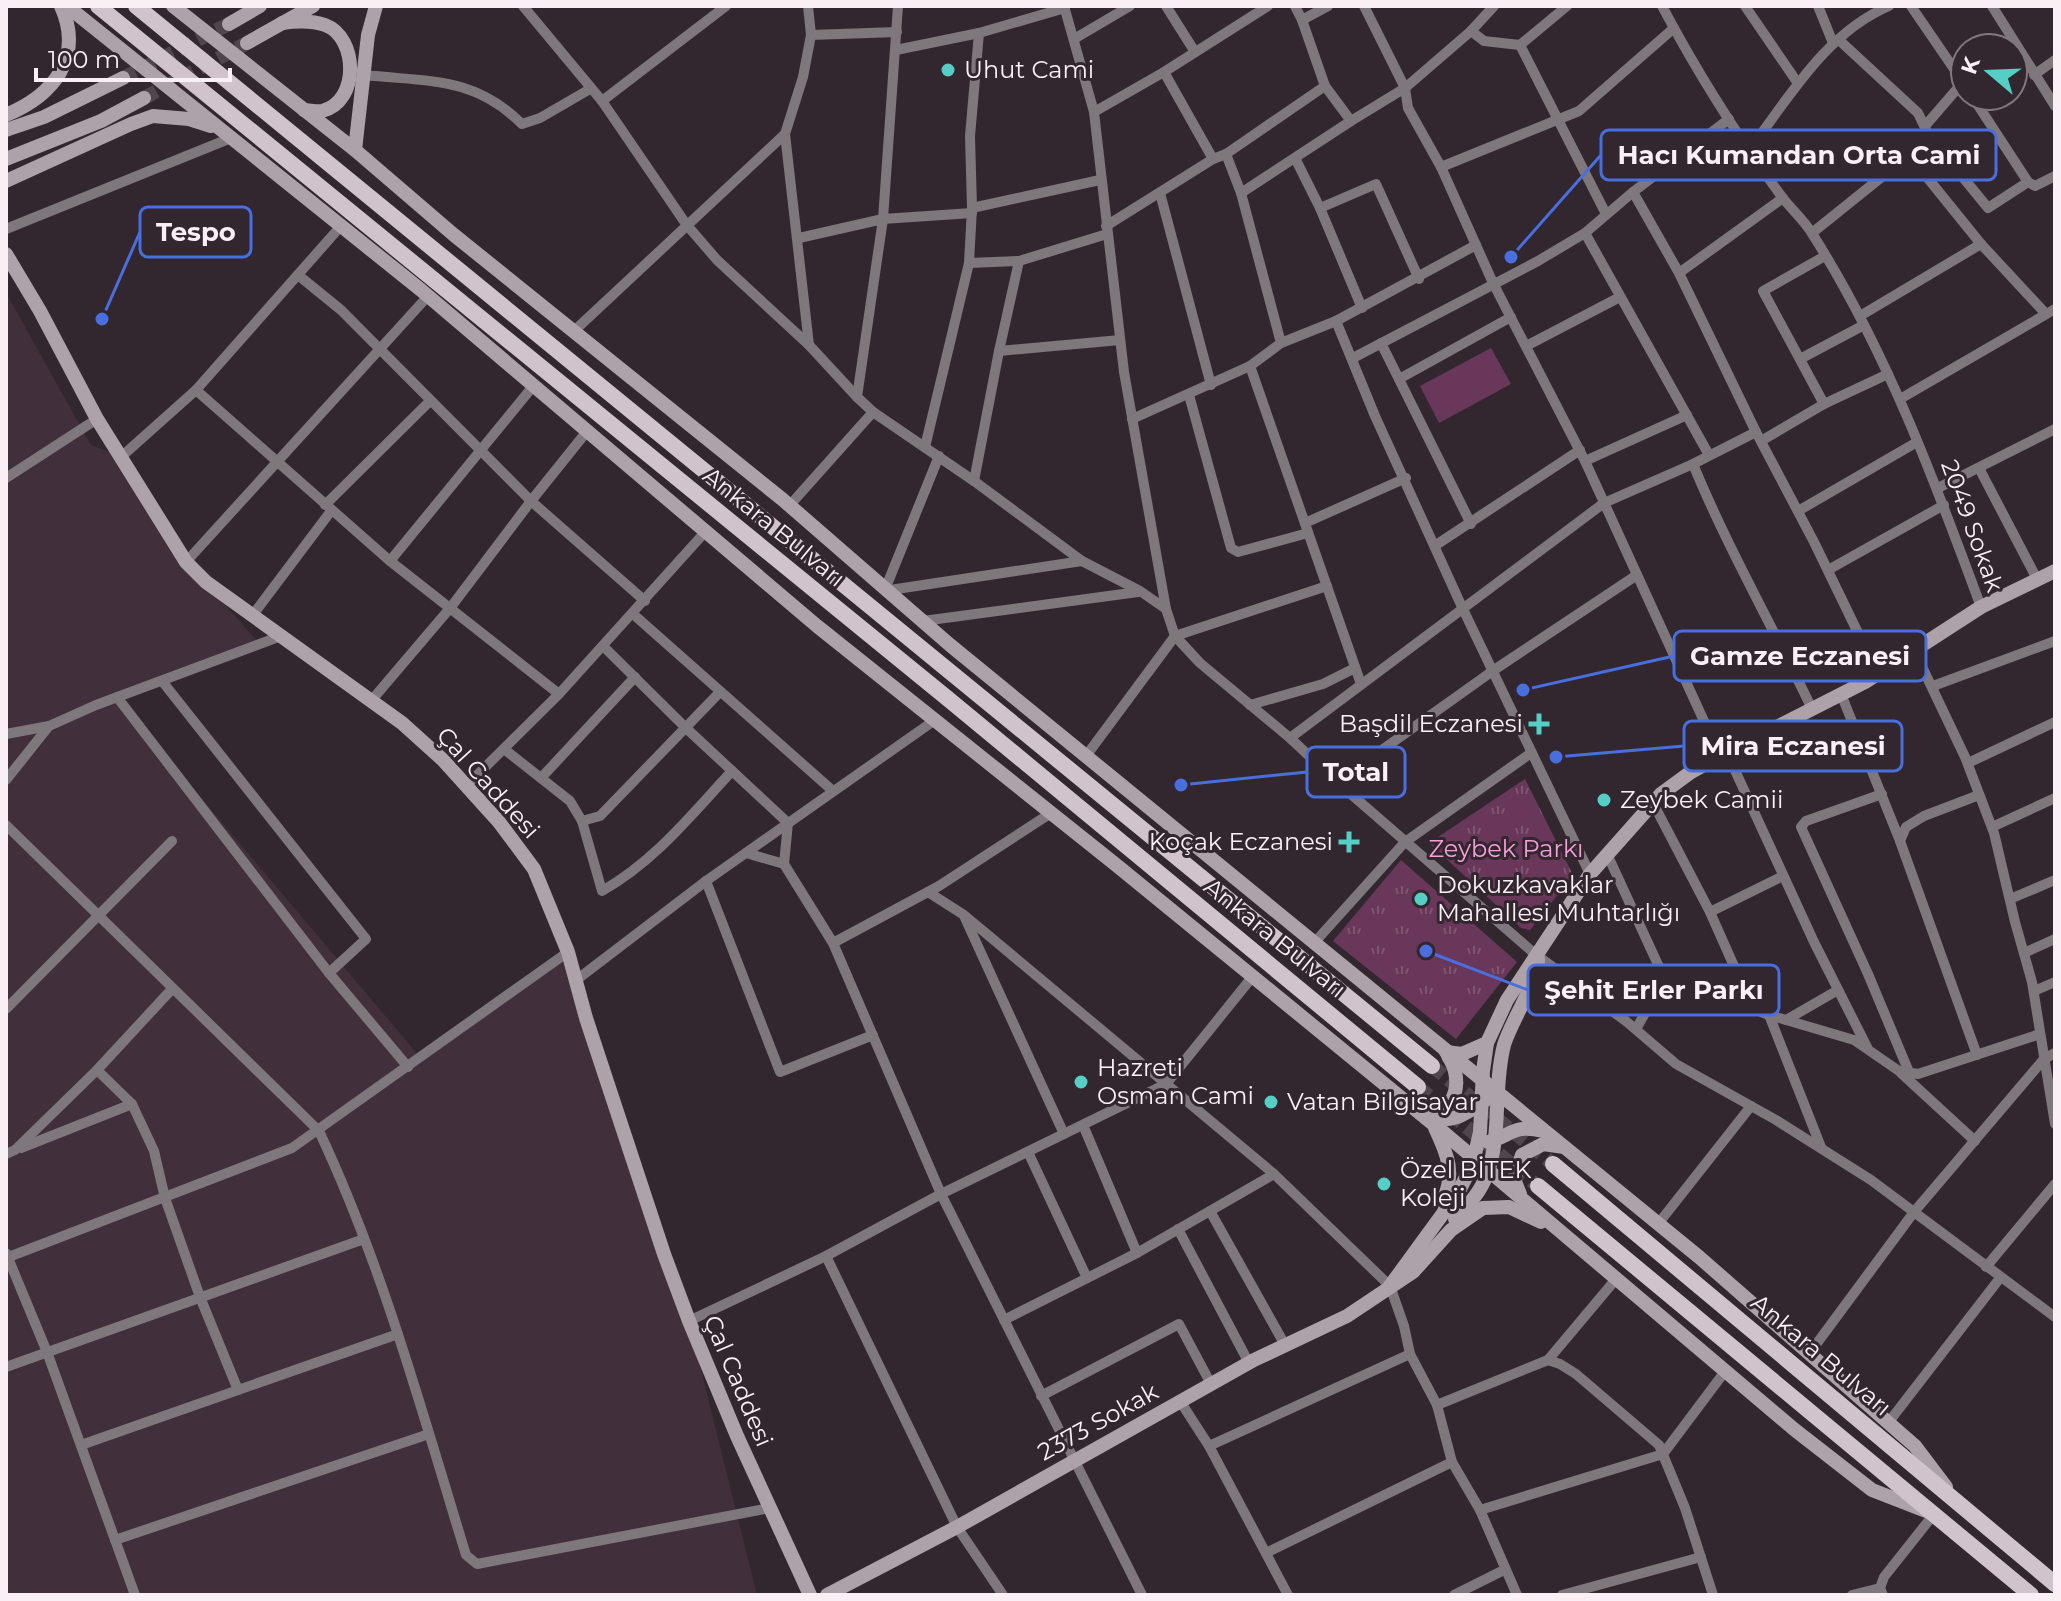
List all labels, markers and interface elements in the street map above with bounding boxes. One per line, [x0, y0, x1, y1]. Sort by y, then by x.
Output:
scale bar [36, 32, 230, 82]
north arrow [1949, 32, 2029, 112]
text: 100 m [48, 45, 120, 74]
text: K [1955, 53, 1986, 78]
place label: Uhut Cami [964, 55, 1094, 84]
marker: Uhut Cami [939, 61, 957, 79]
callout: Hacı Kumandan Orta Cami [1601, 130, 1996, 180]
text: Hacı Kumandan Orta Cami [1618, 139, 1980, 171]
callout: Tespo [140, 207, 251, 257]
text: Tespo [156, 216, 236, 248]
street label: 2049 Sokak [1935, 456, 2010, 596]
street label: Ankara Bulvarı [698, 461, 851, 593]
callout: Gamze Eczanesi [1674, 631, 1926, 681]
text: Gamze Eczanesi [1690, 640, 1910, 672]
place label: Başdil Eczanesi [1339, 709, 1523, 738]
marker: Başdil Eczanesi [1530, 715, 1548, 733]
street label: Çal Caddesi [431, 721, 546, 844]
callout: Mira Eczanesi [1684, 721, 1902, 771]
text: Mira Eczanesi [1700, 730, 1886, 762]
callout: Total [1307, 747, 1405, 797]
text: Total [1323, 756, 1389, 788]
place label: Zeybek Camii [1620, 785, 1783, 814]
marker: Zeybek Camii [1595, 791, 1613, 809]
place label: Koçak Eczanesi [1149, 827, 1333, 856]
marker: Koçak Eczanesi [1340, 833, 1358, 851]
park label: Zeybek Parkı [1428, 834, 1584, 863]
place label: Dokuzkavaklar Mahallesi Muhtarlığı [1437, 870, 1680, 927]
street label: Ankara Bulvarı [1199, 872, 1352, 1004]
marker: Dokuzkavaklar Mahallesi Muhtarlığı [1412, 890, 1430, 908]
callout: Şehit Erler Parkı [1528, 965, 1779, 1015]
text: Şehit Erler Parkı [1544, 974, 1764, 1006]
place label: Hazreti Osman Cami [1097, 1053, 1254, 1110]
marker: Hazreti Osman Cami [1072, 1073, 1090, 1091]
place label: Vatan Bilgisayar [1287, 1087, 1478, 1116]
marker: Vatan Bilgisayar [1262, 1093, 1280, 1111]
place label: Özel BİTEK Koleji [1400, 1155, 1532, 1212]
marker: Özel BİTEK Koleji [1375, 1175, 1393, 1193]
street label: Ankara Bulvarı [1745, 1288, 1897, 1422]
street label: Çal Caddesi [698, 1311, 779, 1451]
street label: 2373 Sokak [1033, 1376, 1164, 1466]

